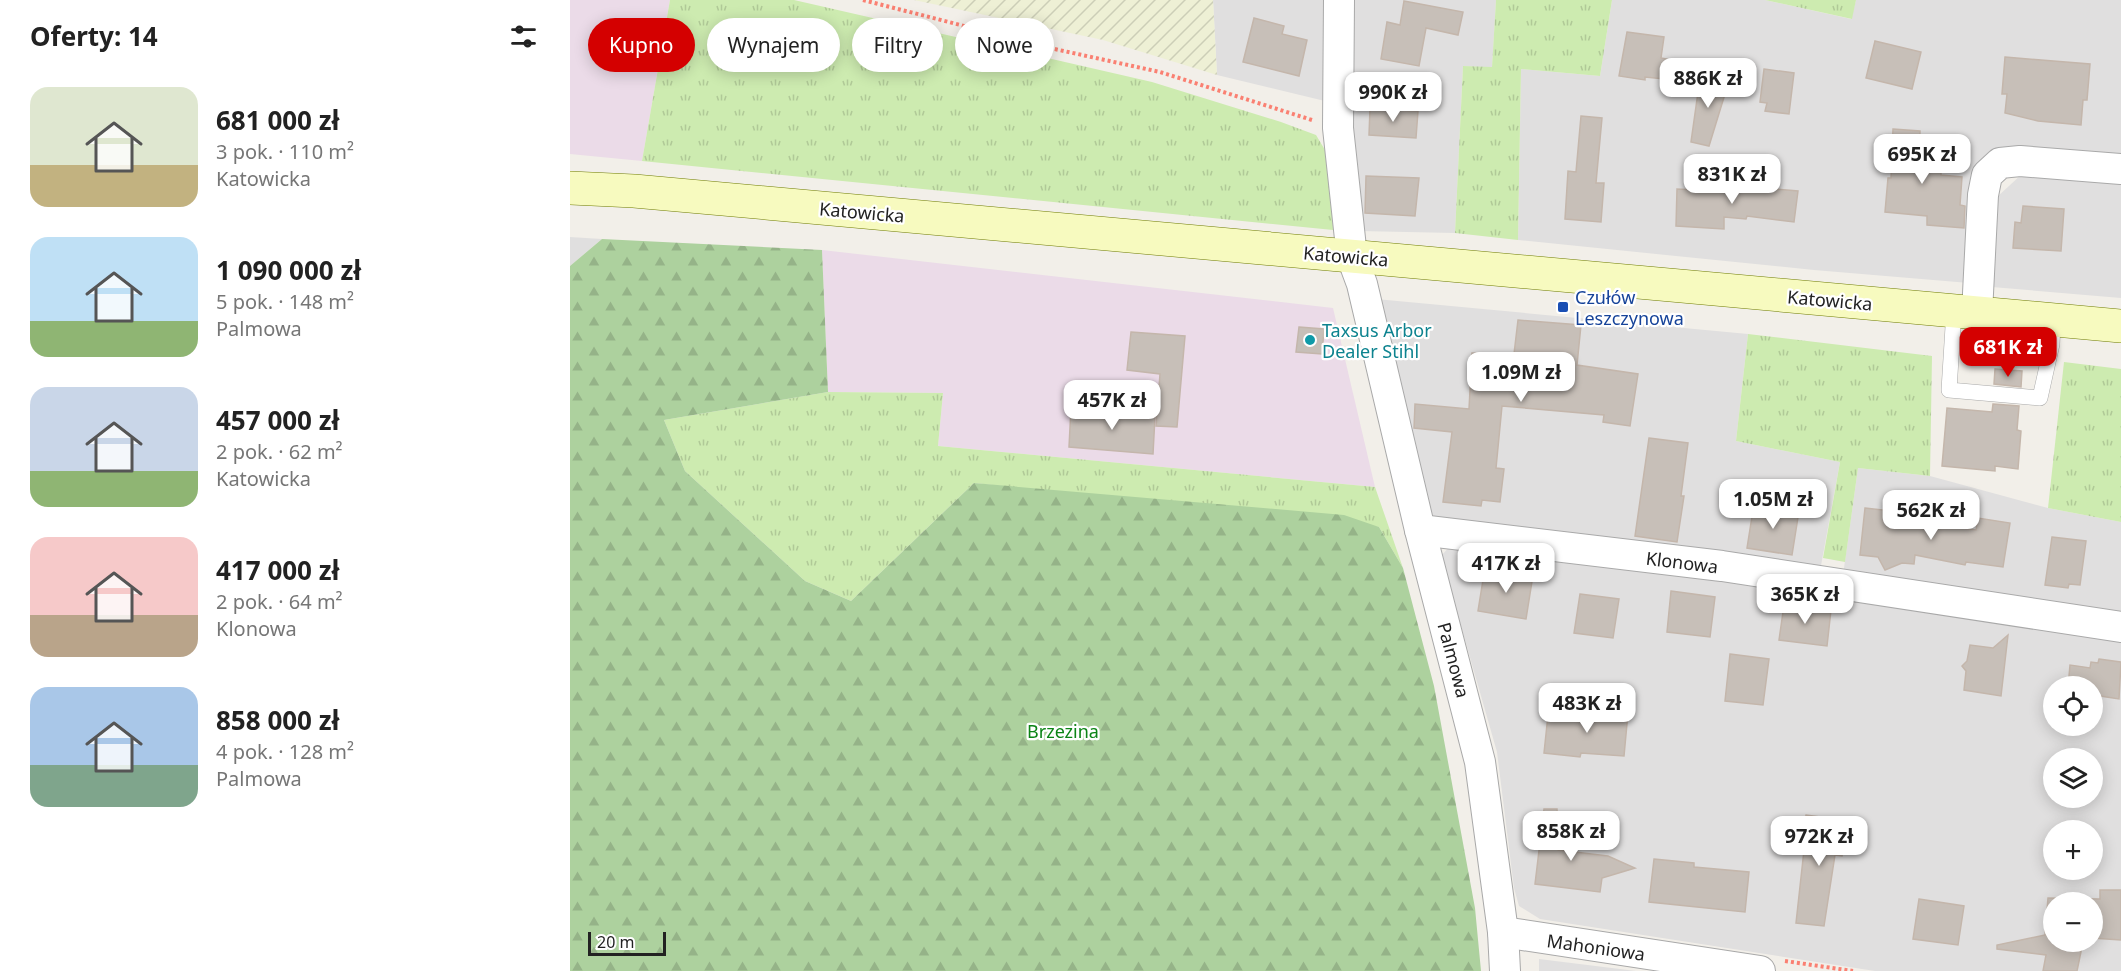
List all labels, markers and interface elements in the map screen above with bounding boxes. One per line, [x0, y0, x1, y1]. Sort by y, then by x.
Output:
text: Oferty: 14 [30, 18, 158, 54]
chip: Kupno [588, 18, 695, 72]
chip: Wynajem [707, 18, 840, 72]
chip: Filtry [852, 18, 943, 72]
chip: Nowe [955, 18, 1054, 72]
icon: filters [507, 20, 540, 53]
pin: 886K zł [1653, 58, 1763, 109]
text: 886K zł [1674, 64, 1742, 91]
pin: 990K zł [1338, 72, 1448, 123]
text: 990K zł [1359, 78, 1427, 105]
text: 681 000 zł [216, 102, 340, 138]
icon: home [78, 111, 150, 183]
pin: 695K zł [1867, 134, 1977, 185]
text: 3 pok. · 110 m² [216, 138, 354, 165]
text: 695K zł [1888, 140, 1956, 167]
pin: 831K zł [1677, 154, 1787, 205]
text: 831K zł [1698, 160, 1766, 187]
text: Katowicka [216, 165, 311, 192]
street label: Katowicka [818, 196, 906, 228]
street label: Katowicka [1302, 240, 1390, 272]
text: 1 090 000 zł [216, 252, 361, 288]
icon: home [78, 261, 150, 333]
street label: Katowicka [1786, 284, 1874, 316]
place label: Czułów Leszczynowa [1575, 285, 1684, 330]
text: 5 pok. · 148 m² [216, 288, 354, 315]
marker: Czułów Leszczynowa [1556, 300, 1570, 314]
text: Palmowa [216, 315, 302, 342]
place label: Taxsus Arbor Dealer Stihl [1322, 318, 1432, 363]
pin: 681K zł [1953, 327, 2063, 378]
marker: Taxsus Arbor Dealer Stihl [1303, 333, 1317, 347]
text: 681K zł [1974, 333, 2042, 360]
pin: 1.09M zł [1459, 352, 1583, 403]
text: 1.09M zł [1481, 358, 1561, 385]
pin: 457K zł [1057, 380, 1167, 431]
text: 457K zł [1078, 386, 1146, 413]
text: 457 000 zł [216, 402, 340, 438]
icon: home [78, 411, 150, 483]
text: 2 pok. · 62 m² [216, 438, 343, 465]
text: Katowicka [216, 465, 311, 492]
pin: 1.05M zł [1711, 479, 1835, 530]
text: 1.05M zł [1733, 485, 1813, 512]
pin: 562K zł [1876, 490, 1986, 541]
text: 562K zł [1897, 496, 1965, 523]
pin: 417K zł [1451, 543, 1561, 594]
street label: Klonowa [1645, 546, 1719, 578]
text: 417K zł [1472, 549, 1540, 576]
text: 417 000 zł [216, 552, 340, 588]
icon: home [78, 561, 150, 633]
pin: 365K zł [1750, 574, 1860, 625]
text: 365K zł [1771, 580, 1839, 607]
text: 2 pok. · 64 m² [216, 588, 343, 615]
text: Klonowa [216, 615, 297, 642]
street label: Palmowa [1432, 620, 1476, 700]
map controls [2043, 676, 2103, 952]
button: locate [2043, 676, 2103, 736]
pin: 483K zł [1532, 683, 1642, 734]
text: 483K zł [1553, 689, 1621, 716]
text: 858 000 zł [216, 702, 340, 738]
icon: home [78, 711, 150, 783]
park label: Brzezina [1027, 719, 1099, 743]
text: 4 pok. · 128 m² [216, 738, 354, 765]
button: layers [2043, 748, 2103, 808]
text: Palmowa [216, 765, 302, 792]
pin: 858K zł [1516, 811, 1626, 862]
pin: 972K zł [1764, 816, 1874, 867]
text: 858K zł [1537, 817, 1605, 844]
button: + [2043, 820, 2103, 880]
text: 972K zł [1785, 822, 1853, 849]
button: − [2043, 892, 2103, 952]
street label: Mahoniowa [1545, 928, 1647, 966]
scale bar [588, 929, 666, 956]
text: 20 m [597, 931, 634, 953]

